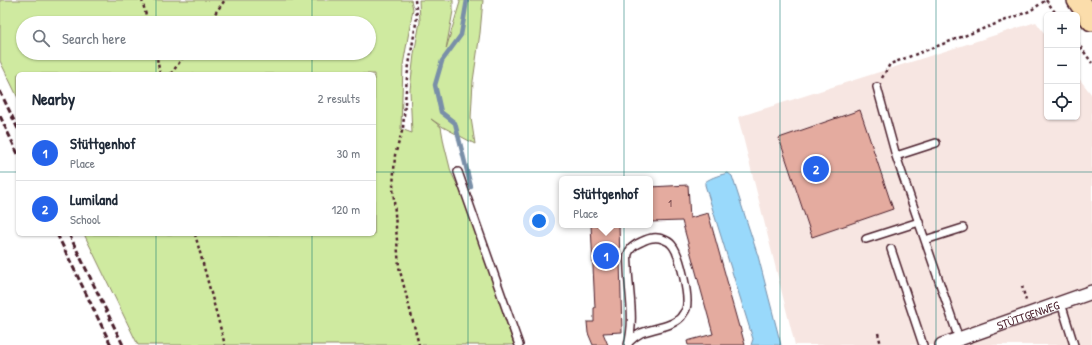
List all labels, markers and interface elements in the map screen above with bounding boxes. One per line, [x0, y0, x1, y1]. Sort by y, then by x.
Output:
map controls [1044, 12, 1080, 120]
button: + [1044, 12, 1080, 48]
search box [16, 16, 376, 60]
icon: search [30, 27, 52, 49]
text: Search here [62, 28, 126, 49]
button: − [1044, 48, 1080, 84]
button: locate [1044, 84, 1080, 120]
text: Nearby [32, 87, 75, 110]
text: 2 results [318, 89, 360, 107]
text: Stüttgenhof [70, 133, 136, 154]
text: 1 [43, 144, 47, 162]
text: 30 m [337, 144, 360, 162]
text: Place [70, 154, 95, 172]
pin: 2 [803, 154, 829, 184]
popup [559, 176, 653, 228]
text: Stüttgenhof [573, 183, 639, 204]
text: Lumiland [70, 189, 118, 210]
house number: 1 [668, 197, 672, 210]
text: 2 [42, 200, 48, 218]
text: 120 m [332, 200, 360, 218]
text: Place [573, 204, 598, 222]
text: School [70, 210, 100, 228]
your location [529, 211, 549, 231]
pin: 1 [593, 241, 619, 271]
street label: STÜTTGENWEG [994, 296, 1061, 334]

